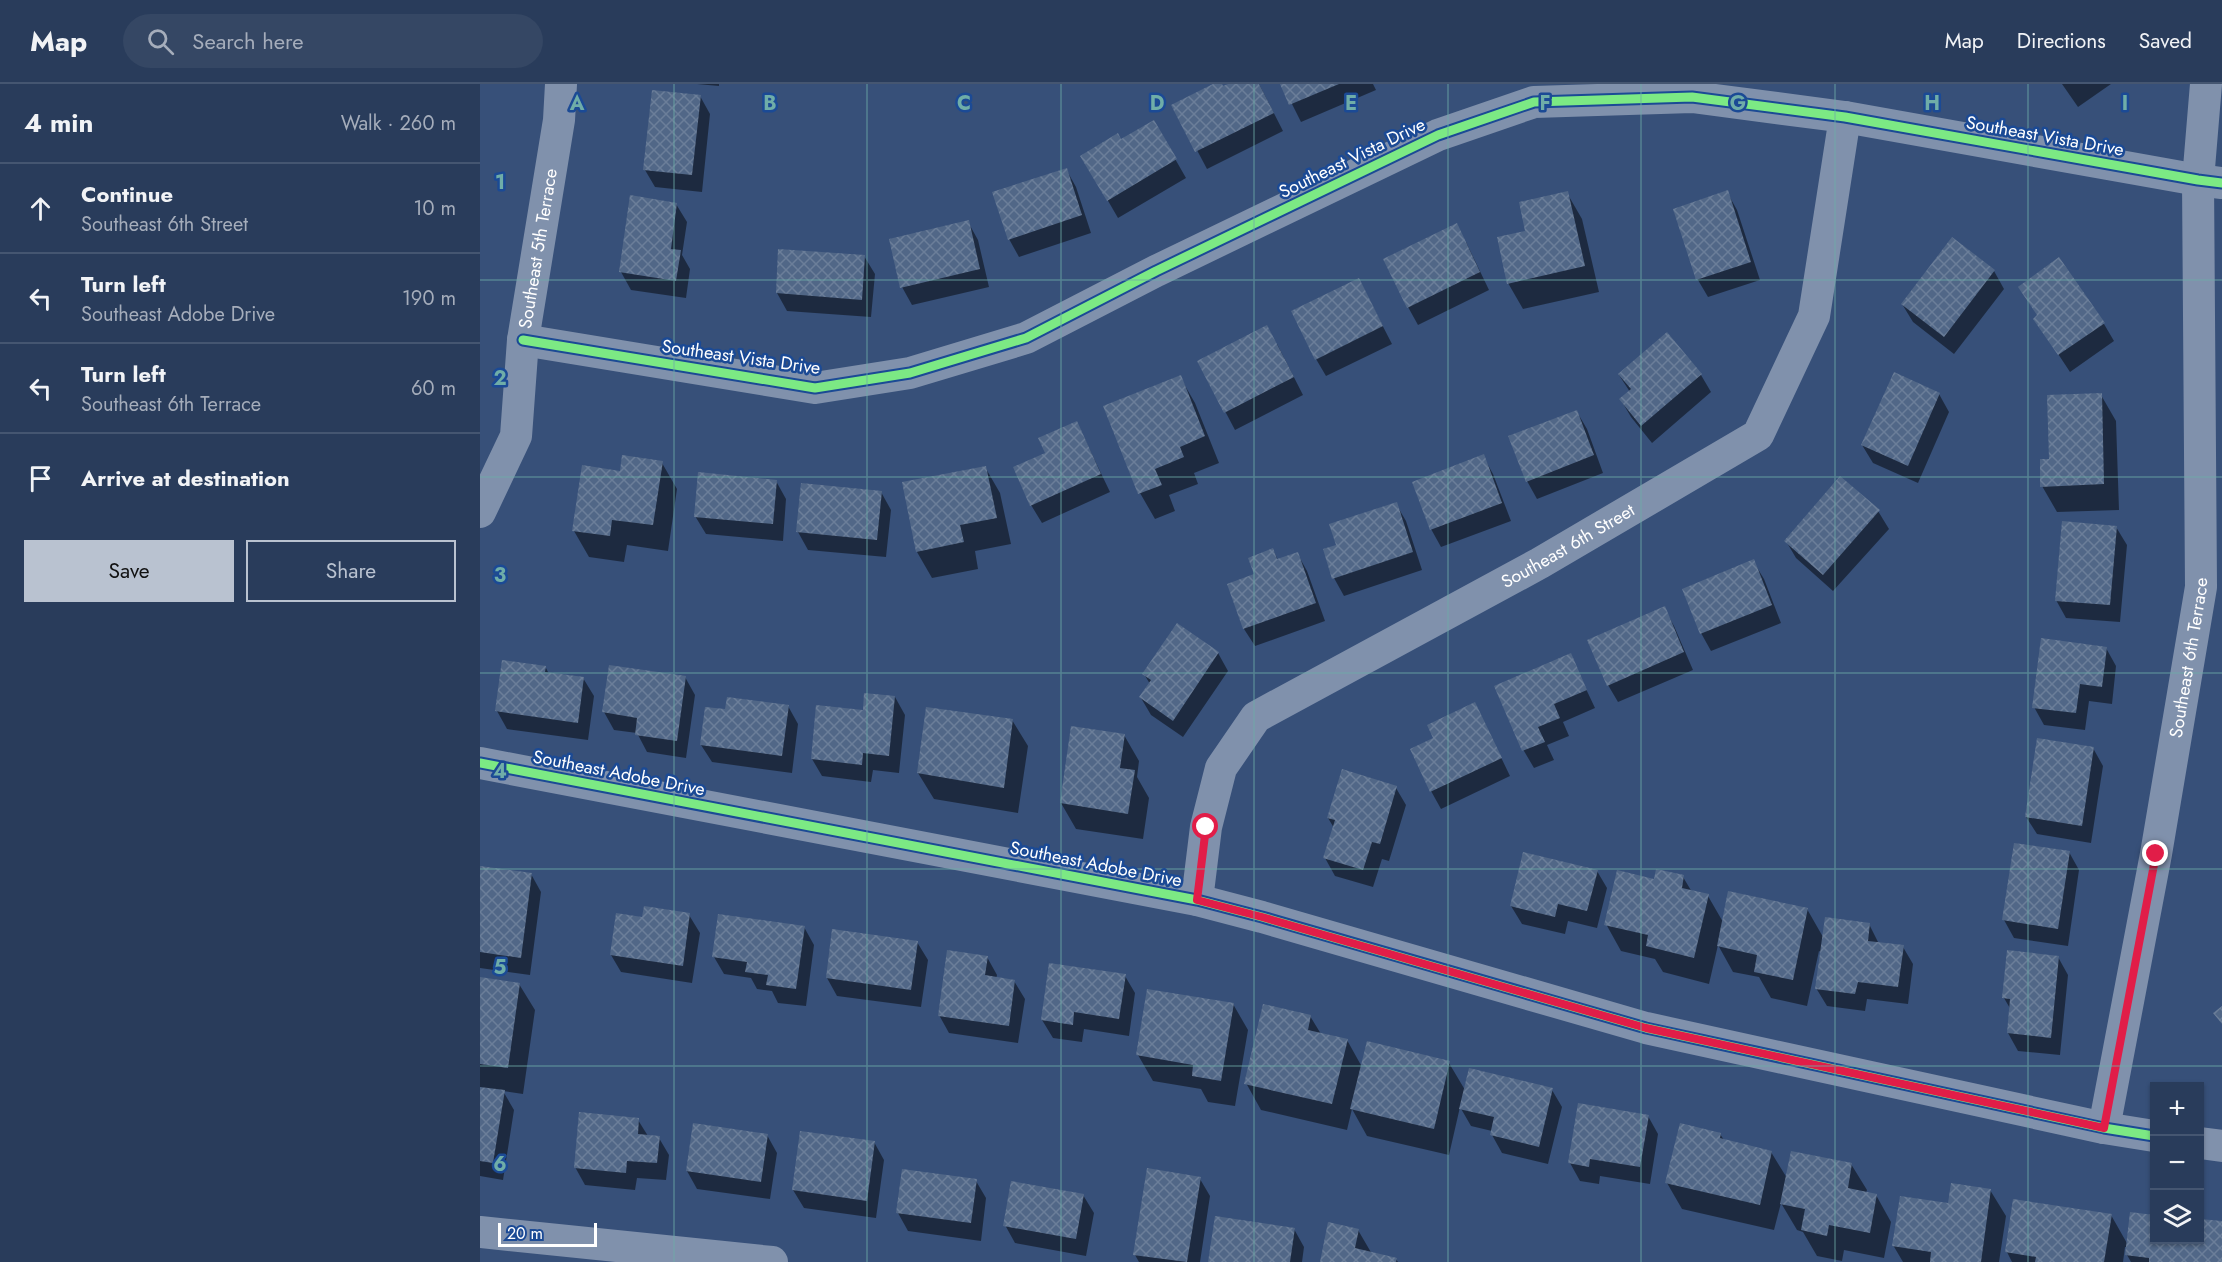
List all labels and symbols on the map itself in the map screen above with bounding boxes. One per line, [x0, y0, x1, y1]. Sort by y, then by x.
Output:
text: A [569, 89, 585, 118]
text: B [763, 89, 777, 118]
text: C [957, 89, 971, 118]
text: D [1150, 89, 1164, 118]
text: E [1345, 89, 1357, 118]
text: F [1539, 89, 1551, 118]
text: G [1730, 89, 1746, 118]
text: H [1924, 89, 1940, 118]
text: I [2122, 89, 2128, 118]
street label: Southeast Vista Drive [1964, 109, 2126, 163]
street label: Southeast Vista Drive [1274, 111, 1430, 205]
street label: Southeast 5th Terrace [512, 167, 564, 331]
text: 1 [495, 168, 505, 197]
street label: Southeast Vista Drive [660, 333, 822, 381]
text: 2 [493, 364, 507, 393]
street label: Southeast 6th Street [1496, 497, 1640, 595]
text: 3 [494, 561, 506, 590]
street label: Southeast 6th Terrace [2163, 577, 2214, 740]
street label: Southeast Adobe Drive [531, 744, 707, 802]
text: 4 [493, 757, 507, 786]
route start [1192, 813, 1218, 839]
street label: Southeast Adobe Drive [1008, 835, 1184, 893]
route end [2142, 840, 2168, 866]
text: 5 [494, 953, 507, 982]
text: 6 [493, 1150, 507, 1179]
scale bar [498, 1220, 597, 1248]

